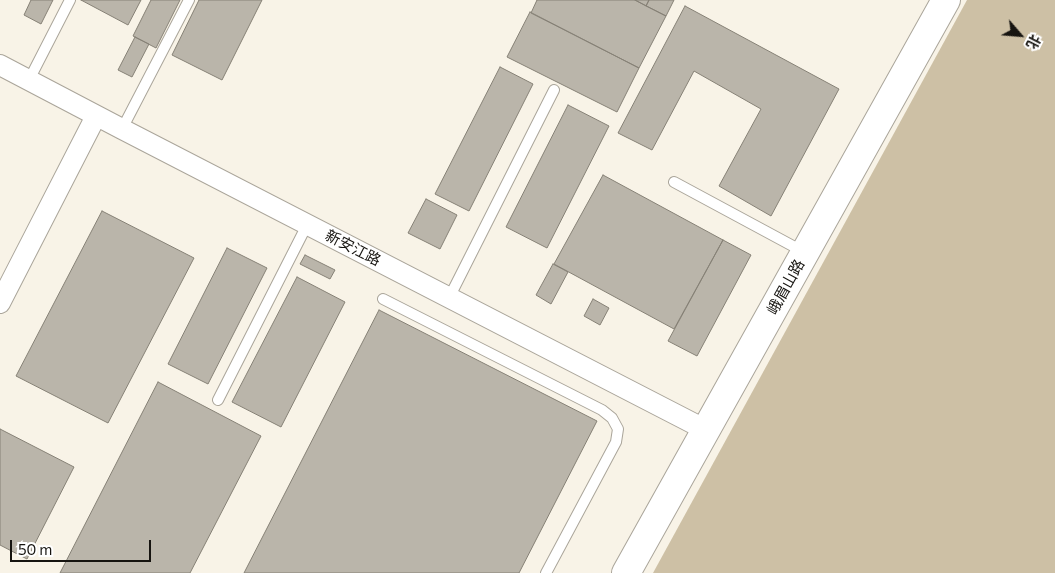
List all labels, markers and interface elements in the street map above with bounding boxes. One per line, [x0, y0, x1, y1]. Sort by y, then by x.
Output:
north arrow [995, 10, 1045, 60]
text: 北 [1023, 32, 1045, 52]
street label: 新安江路 [322, 226, 384, 270]
street label: 峨眉山路 [764, 256, 808, 318]
scale bar [12, 530, 154, 562]
text: 50 m [18, 540, 52, 558]

